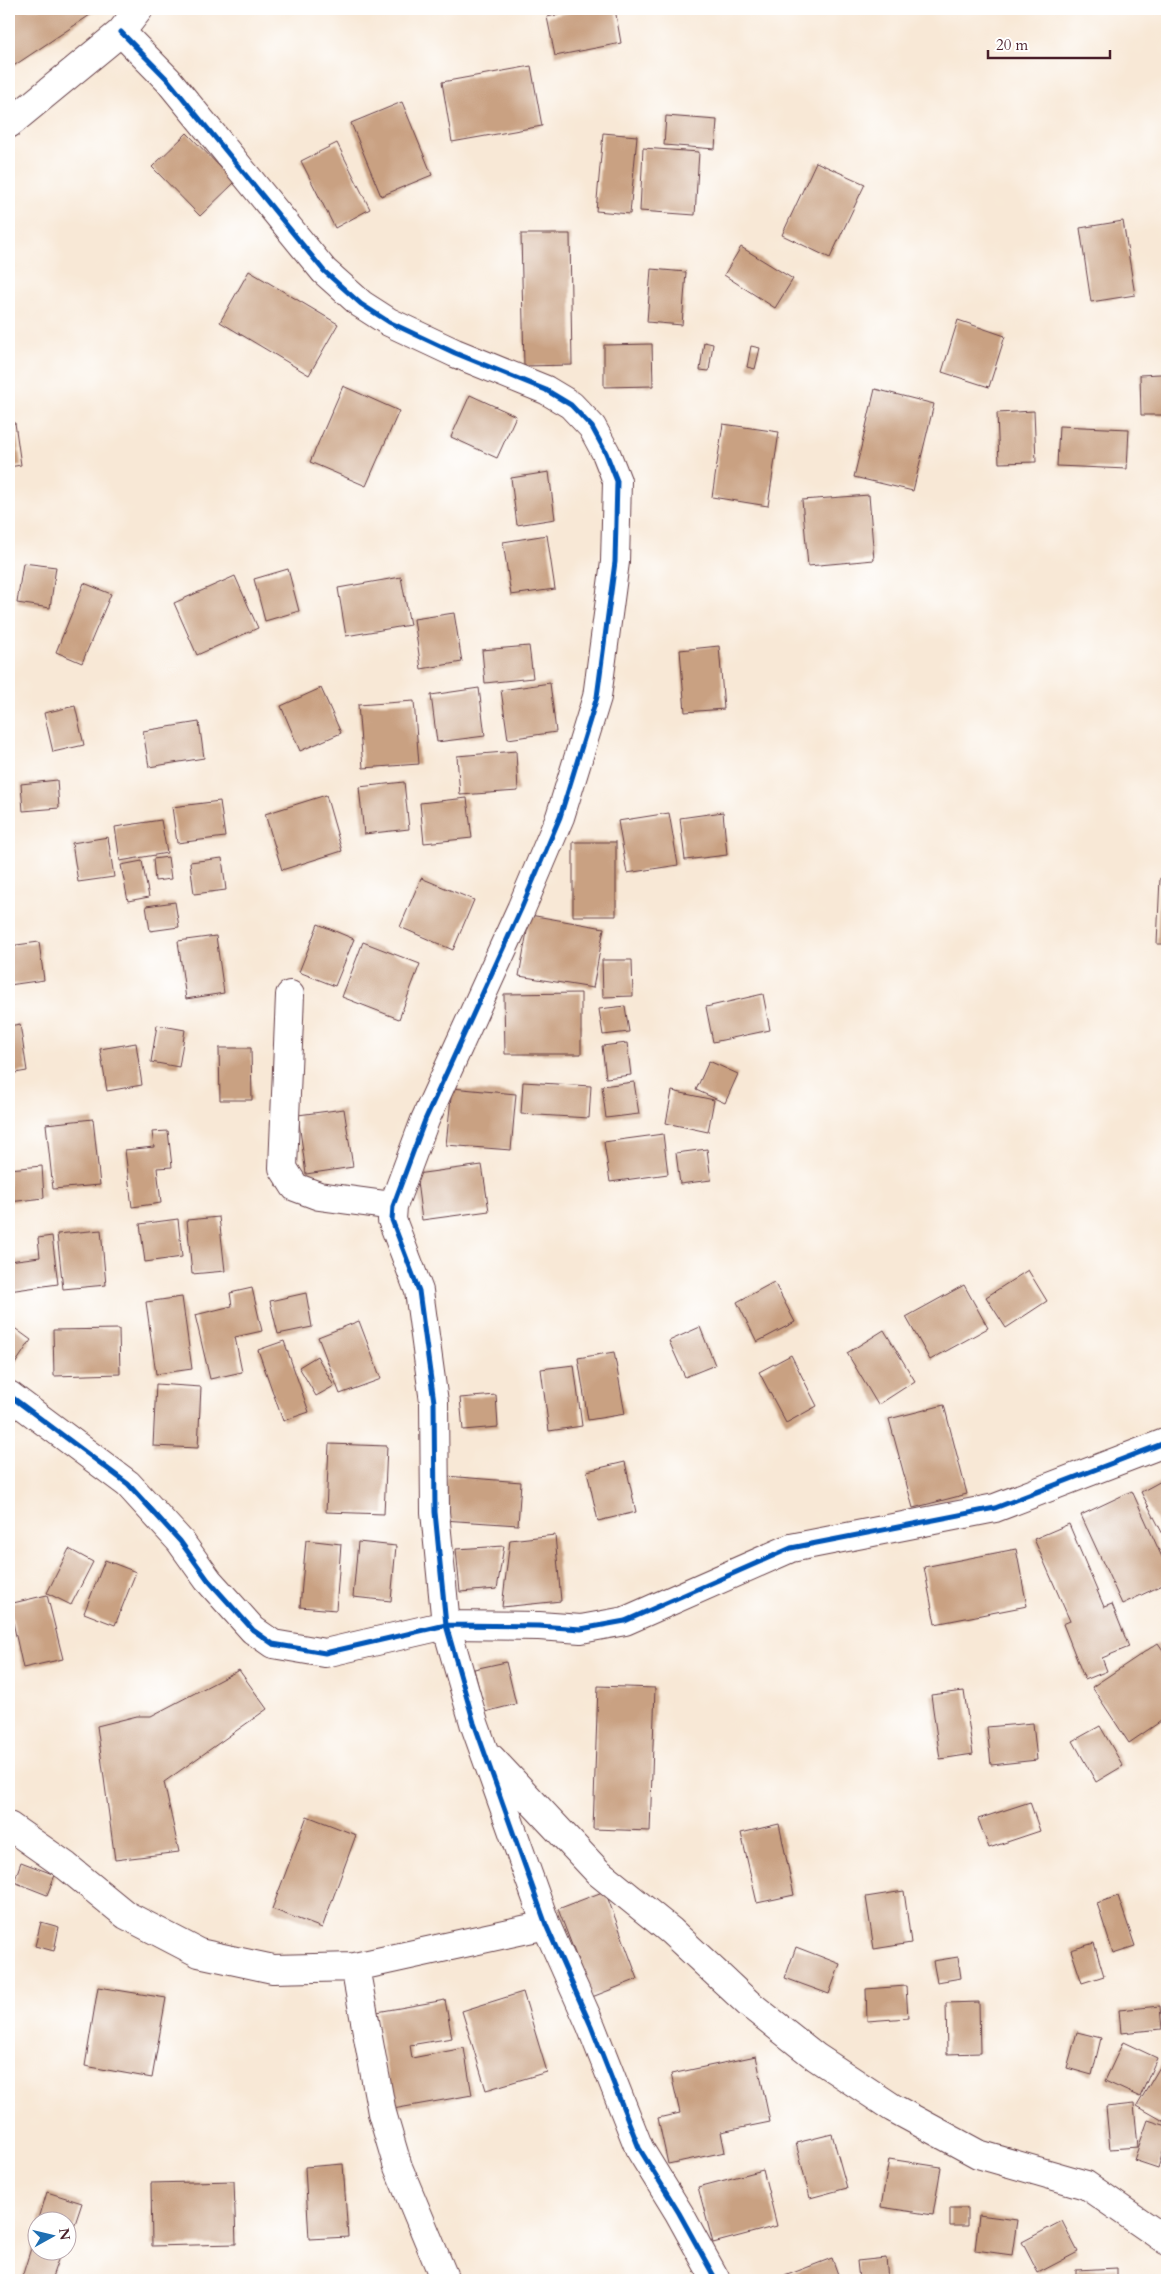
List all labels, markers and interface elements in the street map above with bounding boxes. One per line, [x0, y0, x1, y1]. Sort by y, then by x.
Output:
scale bar [988, 28, 1111, 60]
text: 20 m [996, 35, 1028, 55]
north arrow [28, 2212, 78, 2262]
text: N [54, 2227, 75, 2242]

